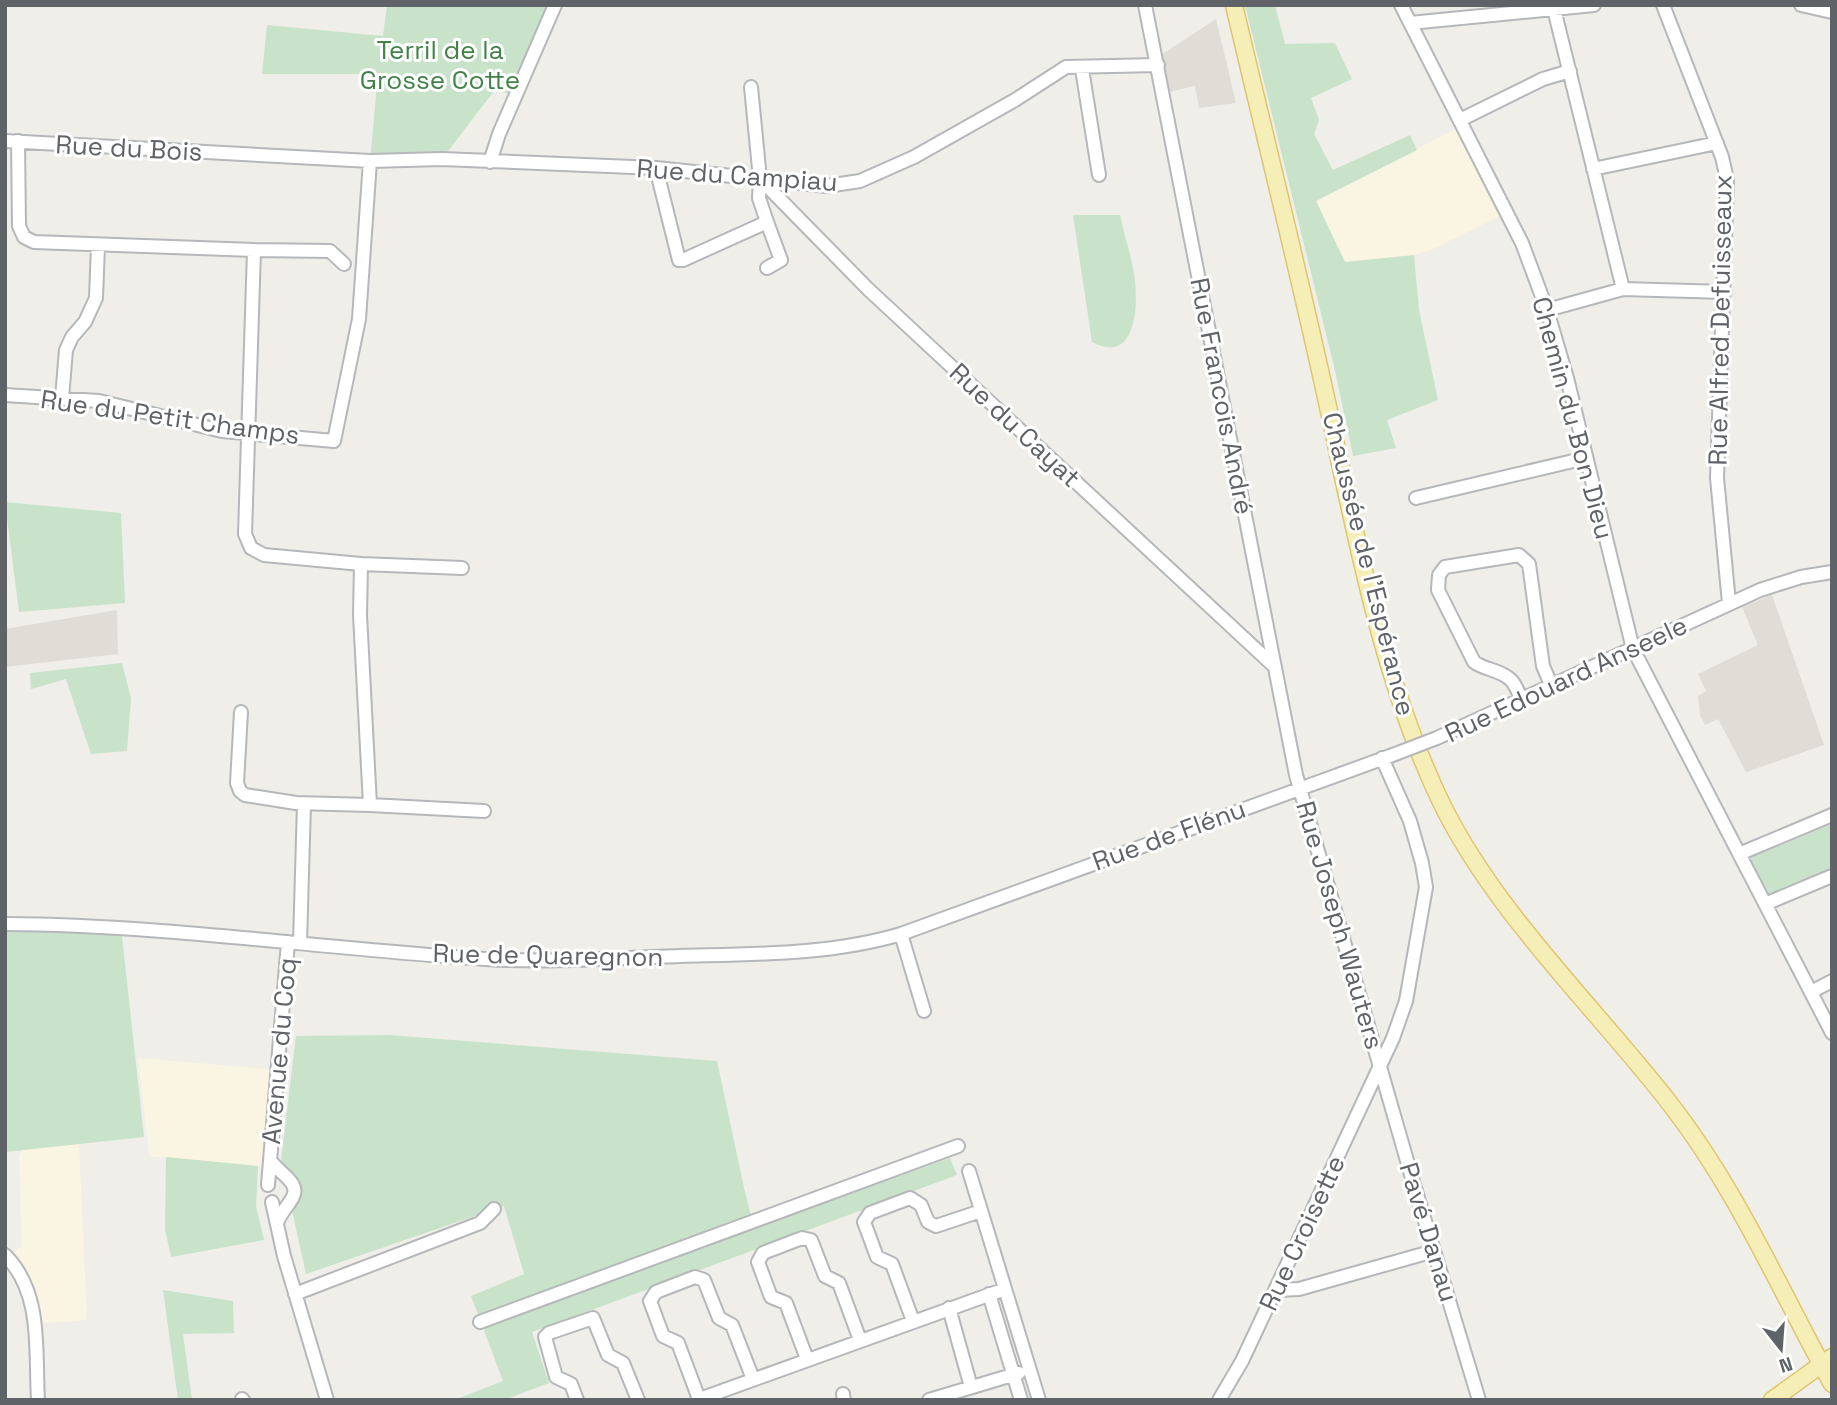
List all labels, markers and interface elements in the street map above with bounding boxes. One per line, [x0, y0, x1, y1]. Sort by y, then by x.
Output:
park label: Terril de la Grosse Cotte [360, 33, 520, 97]
street label: Rue du Bois [55, 127, 203, 169]
street label: Rue du Campiau [635, 151, 839, 199]
street label: Rue Alfred Defuisseaux [1700, 174, 1740, 466]
street label: Rue Francois André [1182, 275, 1262, 517]
street label: Chemin du Bon Dieu [1524, 293, 1622, 543]
street label: Rue du Cayat [942, 356, 1088, 494]
street label: Rue du Petit Champs [38, 382, 302, 452]
street label: Chaussée de l'Espérance [1315, 409, 1423, 719]
street label: Rue Edouard Anseele [1439, 608, 1693, 750]
street label: Rue de Flénu [1088, 792, 1250, 878]
street label: Rue Joseph Wauters [1288, 797, 1392, 1053]
street label: Rue de Quaregnon [432, 936, 664, 974]
street label: Avenue du Coq [254, 956, 304, 1146]
street label: Rue Croisette [1251, 1150, 1353, 1316]
street label: Pavé Danau [1392, 1158, 1466, 1306]
north arrow [1746, 1314, 1816, 1384]
text: N [1776, 1351, 1796, 1379]

